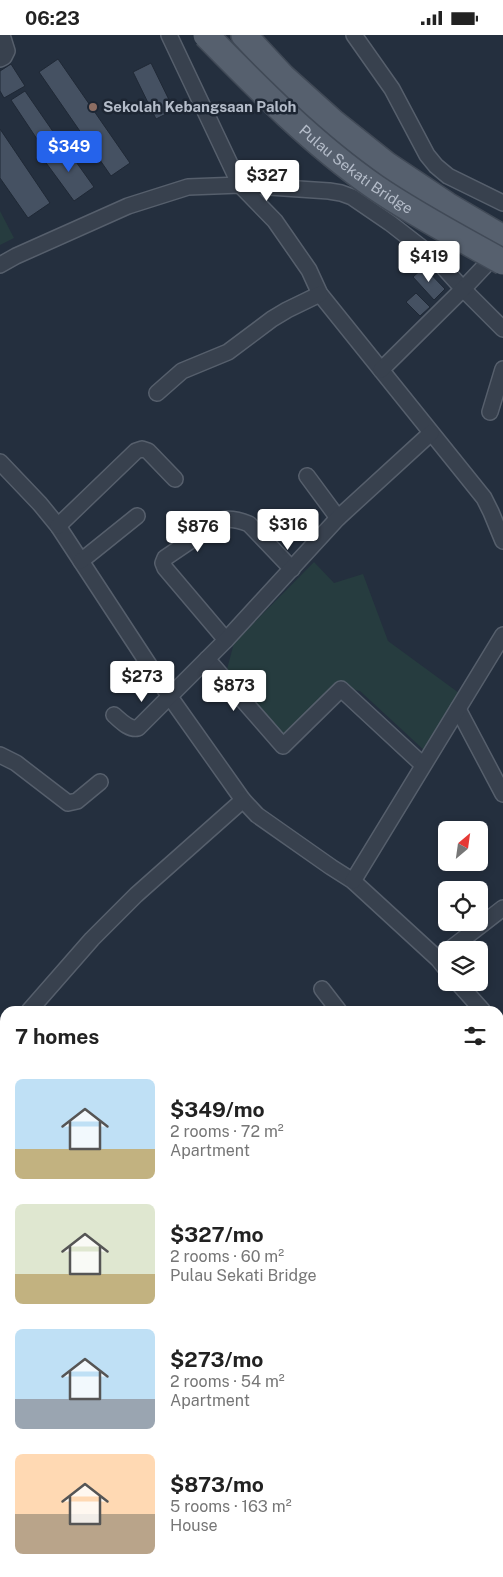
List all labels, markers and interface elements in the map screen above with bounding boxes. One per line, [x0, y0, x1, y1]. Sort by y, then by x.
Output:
text: 06:23 [25, 7, 80, 29]
place label: Sekolah Kebangsaan Paloh [103, 98, 297, 115]
marker: Sekolah Kebangsaan Paloh [87, 101, 99, 113]
street label: Pulau Sekati Bridge [296, 121, 416, 217]
pin: $349 [39, 131, 99, 173]
text: $349 [48, 137, 90, 156]
pin: $327 [237, 159, 297, 202]
text: $327 [246, 166, 288, 185]
pin: $419 [399, 241, 459, 283]
text: $419 [410, 247, 448, 266]
pin: $316 [258, 509, 318, 551]
pin: $876 [168, 511, 228, 553]
text: $316 [269, 515, 307, 534]
text: $876 [177, 517, 219, 536]
pin: $273 [112, 661, 172, 703]
text: $273 [121, 667, 163, 686]
pin: $873 [204, 669, 264, 712]
text: $873 [213, 676, 255, 695]
north arrow [438, 821, 488, 871]
map controls [438, 821, 488, 991]
button: locate [438, 881, 488, 931]
button: layers [438, 941, 488, 991]
icon: filters [461, 1022, 489, 1050]
text: 7 homes [15, 1024, 99, 1049]
text: $349/mo [170, 1097, 265, 1122]
icon: home [55, 1099, 115, 1159]
text: 2 rooms · 72 m² [170, 1122, 284, 1141]
text: Apartment [170, 1141, 250, 1160]
text: $327/mo [170, 1222, 264, 1247]
icon: home [55, 1224, 115, 1284]
text: 2 rooms · 60 m² [170, 1247, 284, 1266]
text: Pulau Sekati Bridge [170, 1266, 317, 1285]
text: $273/mo [170, 1347, 263, 1372]
icon: home [55, 1349, 115, 1409]
text: 2 rooms · 54 m² [170, 1372, 285, 1391]
text: Apartment [170, 1391, 250, 1410]
text: $873/mo [170, 1472, 264, 1497]
icon: home [55, 1474, 115, 1534]
text: 5 rooms · 163 m² [170, 1497, 292, 1516]
text: House [170, 1516, 218, 1535]

